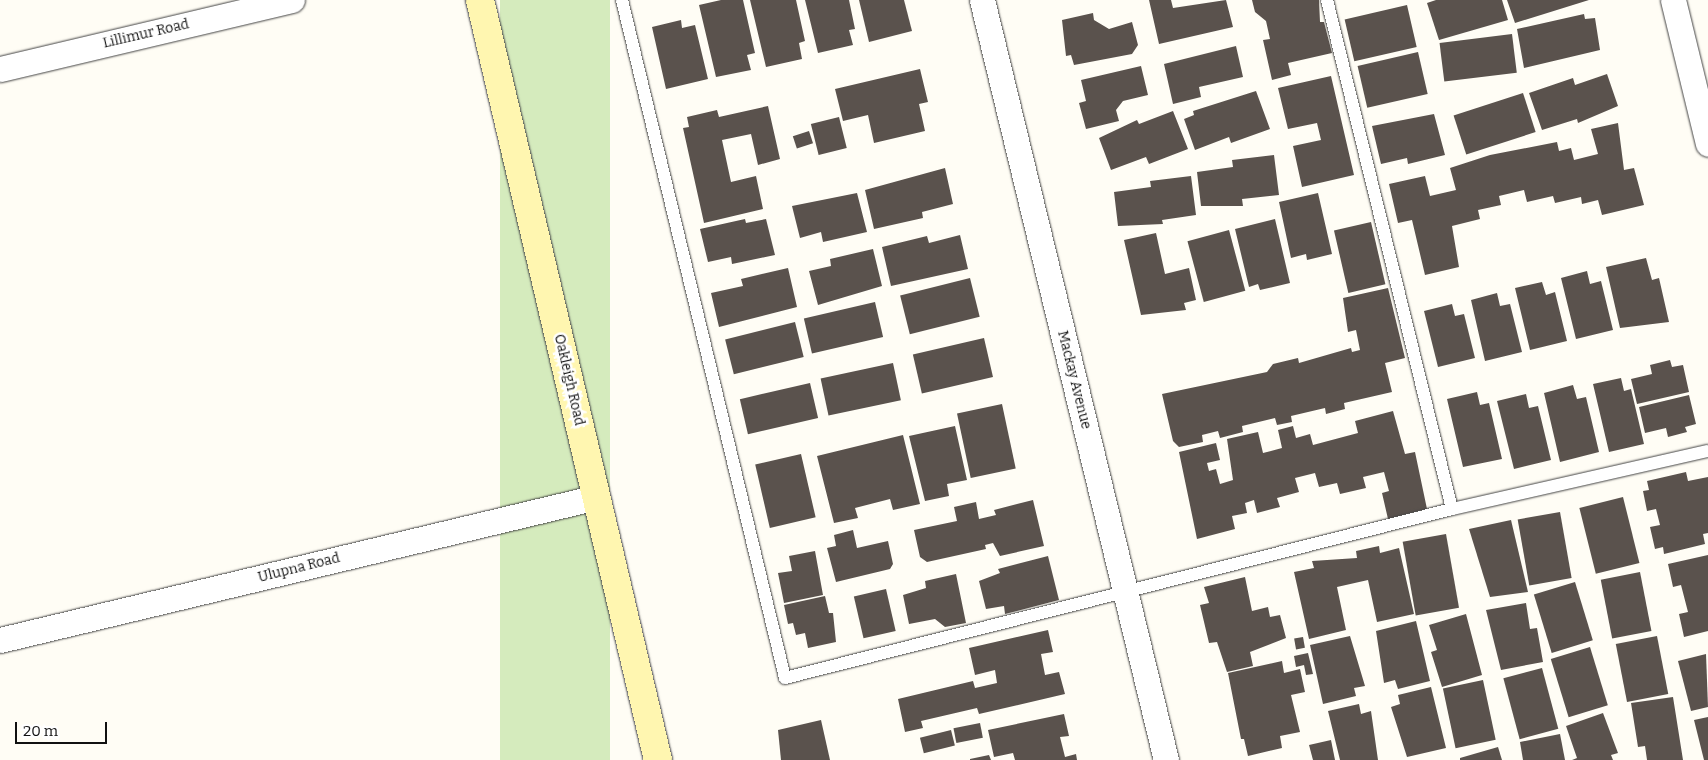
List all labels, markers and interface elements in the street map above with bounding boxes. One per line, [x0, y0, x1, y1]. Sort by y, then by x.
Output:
street label: Lillimur Road [101, 16, 191, 52]
street label: Mackay Avenue [1054, 329, 1094, 431]
street label: Oakleigh Road [550, 333, 588, 427]
street label: Ulupna Road [256, 550, 342, 586]
scale bar [18, 712, 110, 744]
text: 20 m [23, 722, 58, 740]

